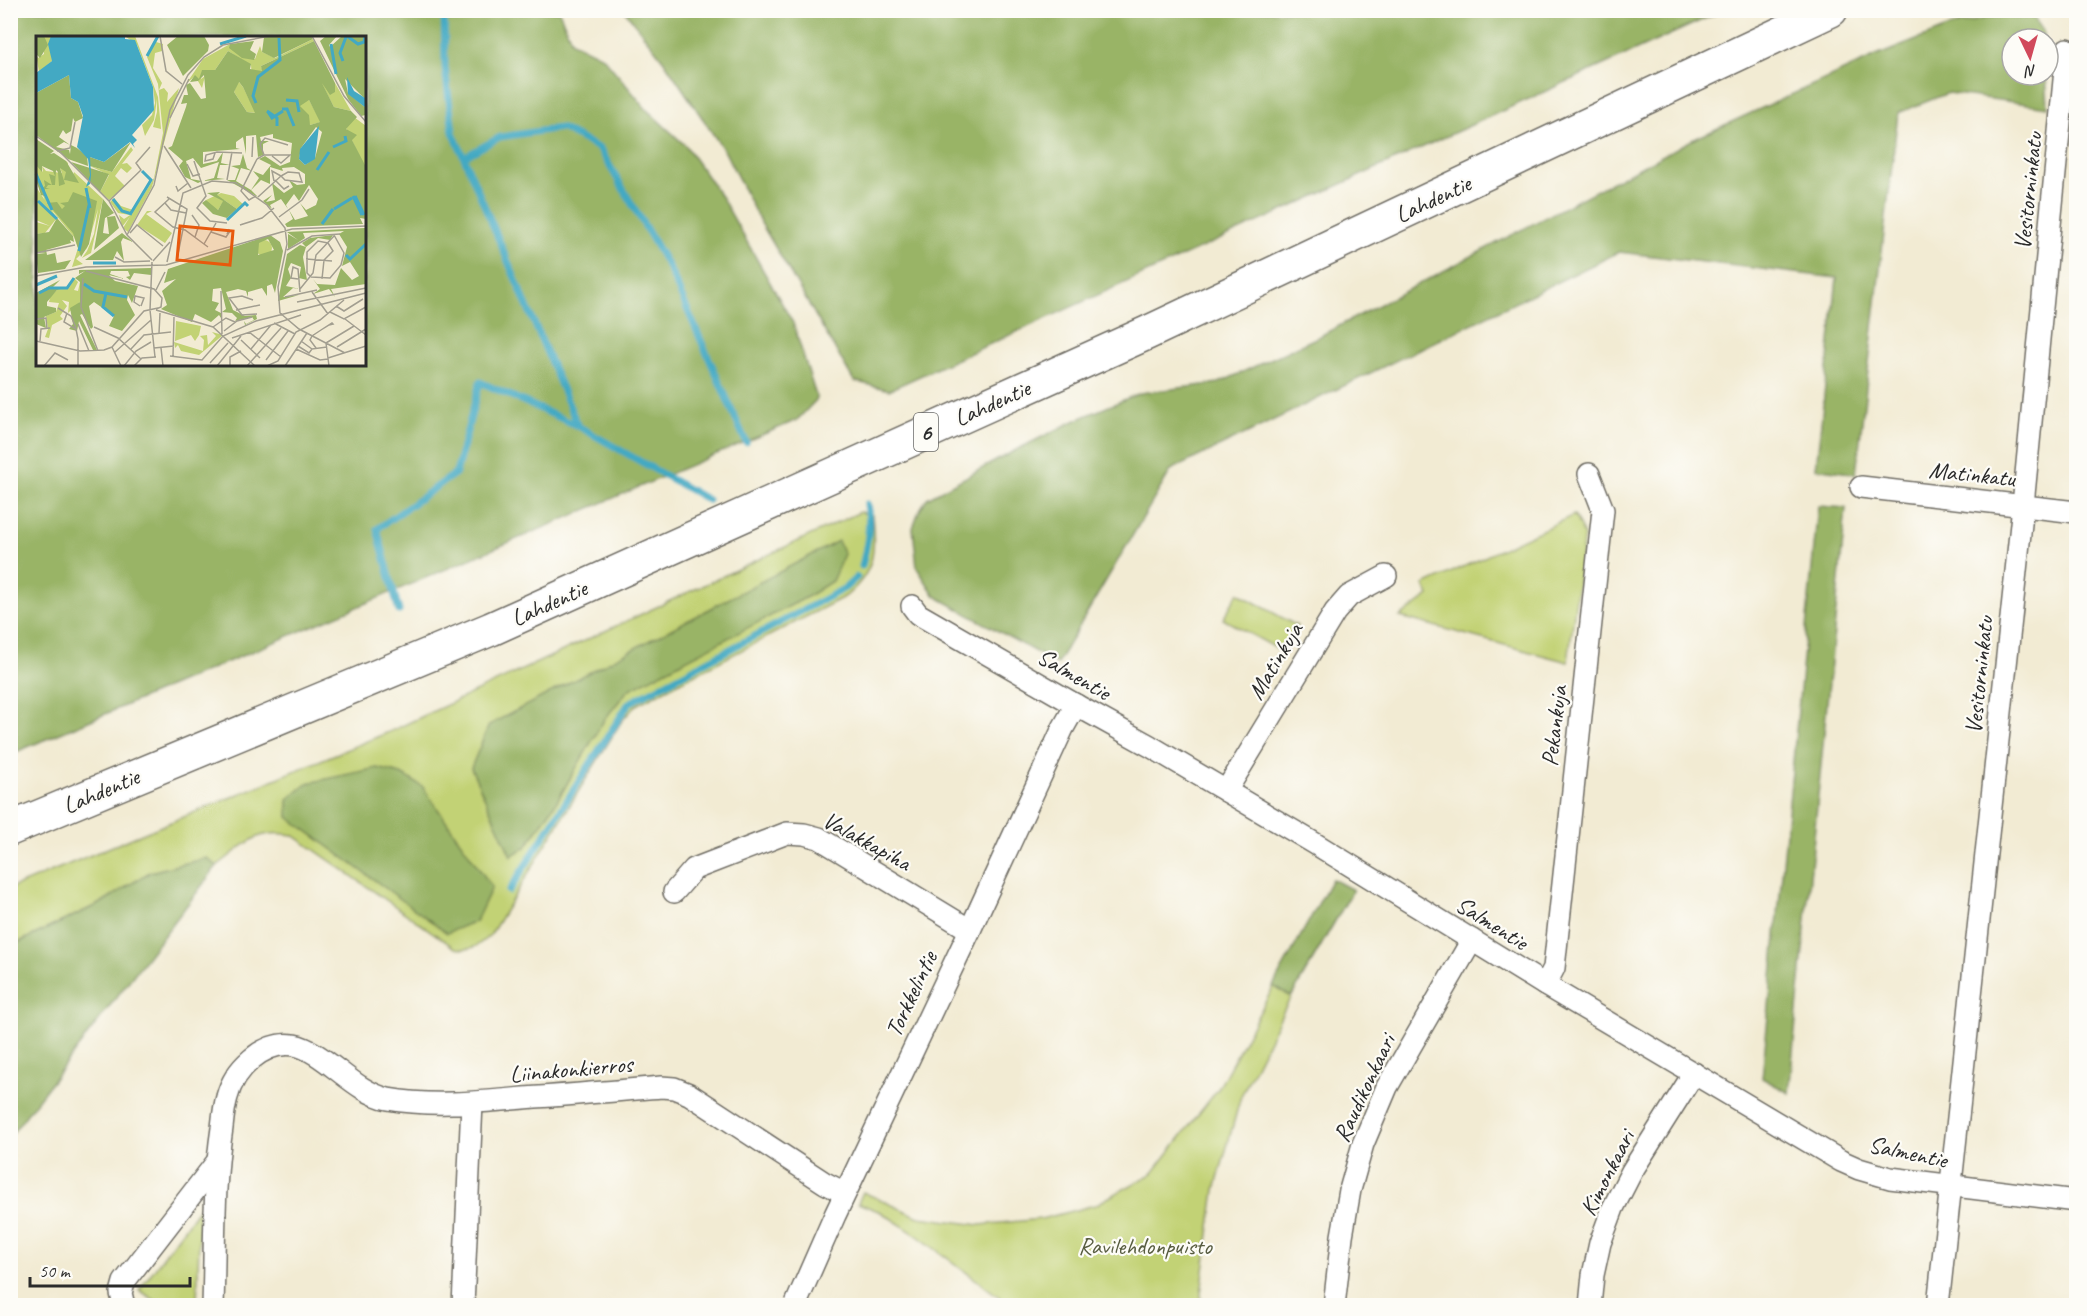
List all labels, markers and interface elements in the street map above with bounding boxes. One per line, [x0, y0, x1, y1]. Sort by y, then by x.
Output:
north arrow [2000, 27, 2060, 87]
inset map [36, 36, 366, 366]
text: N [2022, 61, 2037, 82]
street label: Vesitorninkatu [2007, 129, 2049, 251]
street label: Lahdentie [1390, 168, 1478, 230]
street label: Lahdentie [949, 372, 1037, 433]
road number: 6 [914, 413, 938, 451]
street label: Matinkatu [1927, 455, 2019, 494]
street label: Lahdentie [506, 572, 594, 633]
street label: Vesitorninkatu [1958, 613, 2000, 735]
street label: Matinkuja [1241, 616, 1310, 705]
street label: Salmentie [1032, 641, 1118, 708]
street label: Pekankuja [1534, 683, 1574, 768]
street label: Lahdentie [58, 761, 146, 820]
street label: Valakkapiha [818, 805, 918, 878]
street label: Salmentie [1450, 889, 1536, 958]
street label: Torkkelintie [878, 945, 945, 1042]
street label: Raudikonkaari [1326, 1027, 1403, 1147]
street label: Liinakonkierros [508, 1048, 636, 1089]
street label: Kimonkaari [1573, 1123, 1642, 1221]
street label: Salmentie [1866, 1129, 1952, 1175]
park label: Ravilehdonpuisto [1078, 1231, 1213, 1261]
scale bar [30, 1250, 190, 1288]
text: 50 m [39, 1260, 72, 1282]

